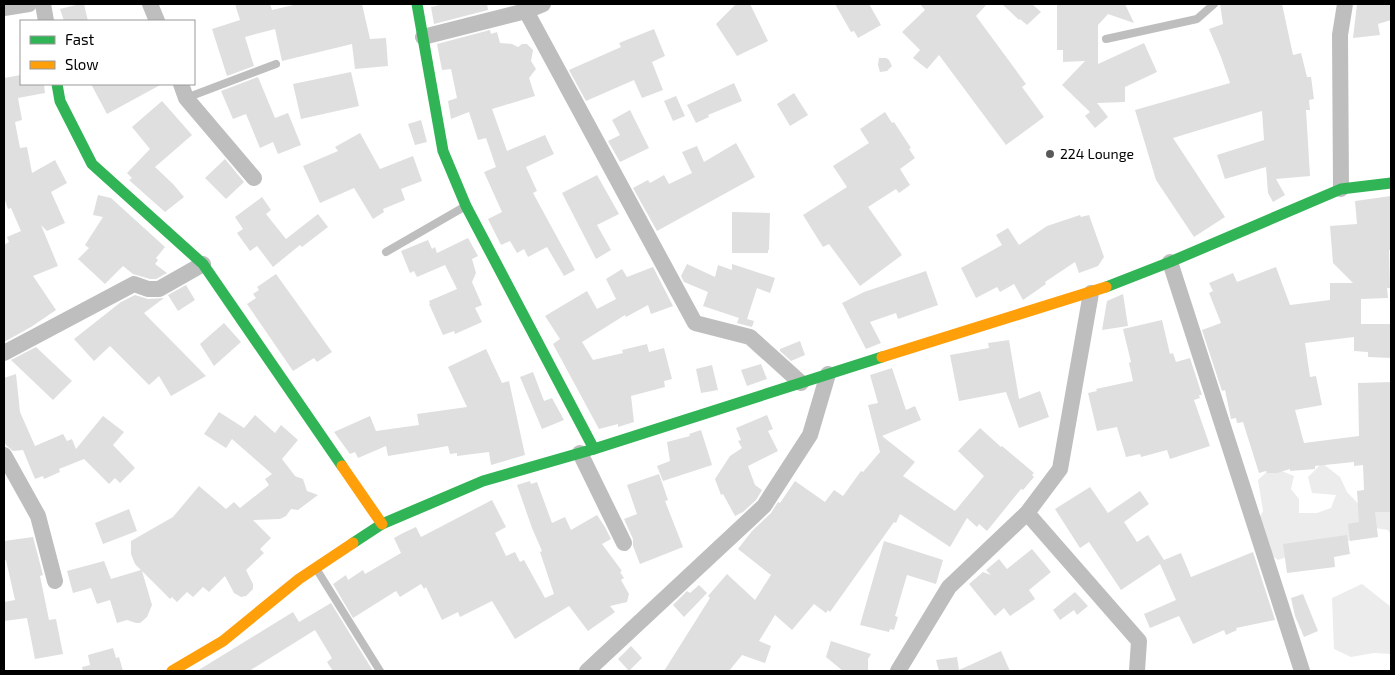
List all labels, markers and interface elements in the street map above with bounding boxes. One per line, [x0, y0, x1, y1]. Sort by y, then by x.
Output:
legend [20, 20, 195, 85]
text: Fast [65, 30, 95, 48]
text: Slow [65, 55, 99, 73]
place label: 224 Lounge [1060, 145, 1134, 162]
marker: 224 Lounge [1044, 148, 1056, 160]

